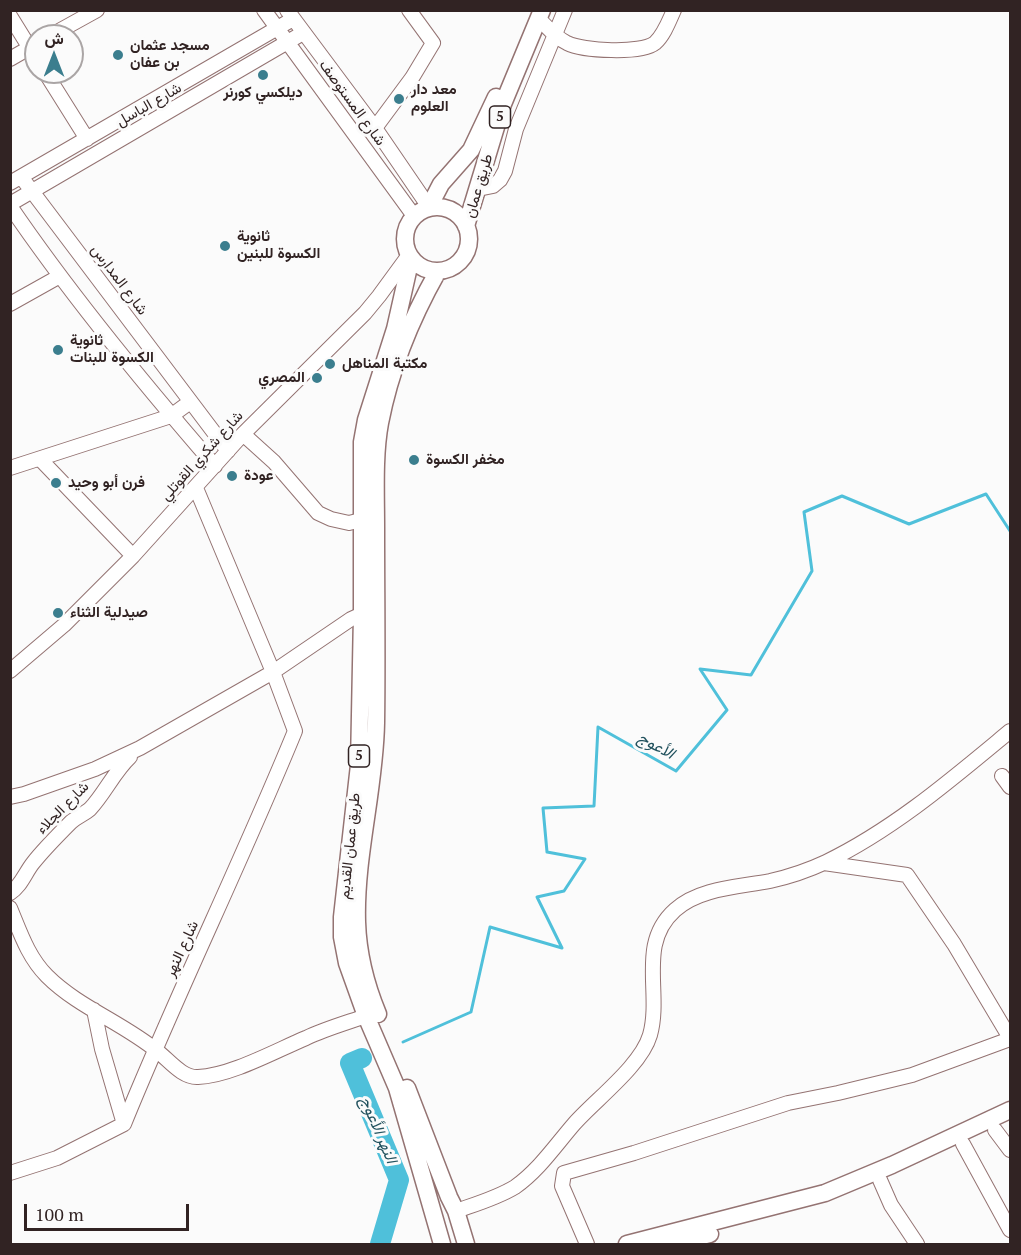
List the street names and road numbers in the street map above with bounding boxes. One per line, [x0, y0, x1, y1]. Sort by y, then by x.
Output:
street label: شارع المستوصف [315, 57, 389, 149]
street label: شارع الباسل [113, 79, 185, 131]
road number: 5 [490, 106, 510, 128]
street label: طريق عمان [461, 152, 497, 220]
street label: شارع المدارس [87, 241, 151, 319]
street label: شارع شكري القوتلي [157, 407, 247, 505]
road number: 5 [348, 745, 370, 767]
street label: شارع الجلاء [33, 778, 93, 838]
street label: طريق عمان القديم [335, 792, 365, 900]
street label: شارع النهر [161, 918, 203, 980]

